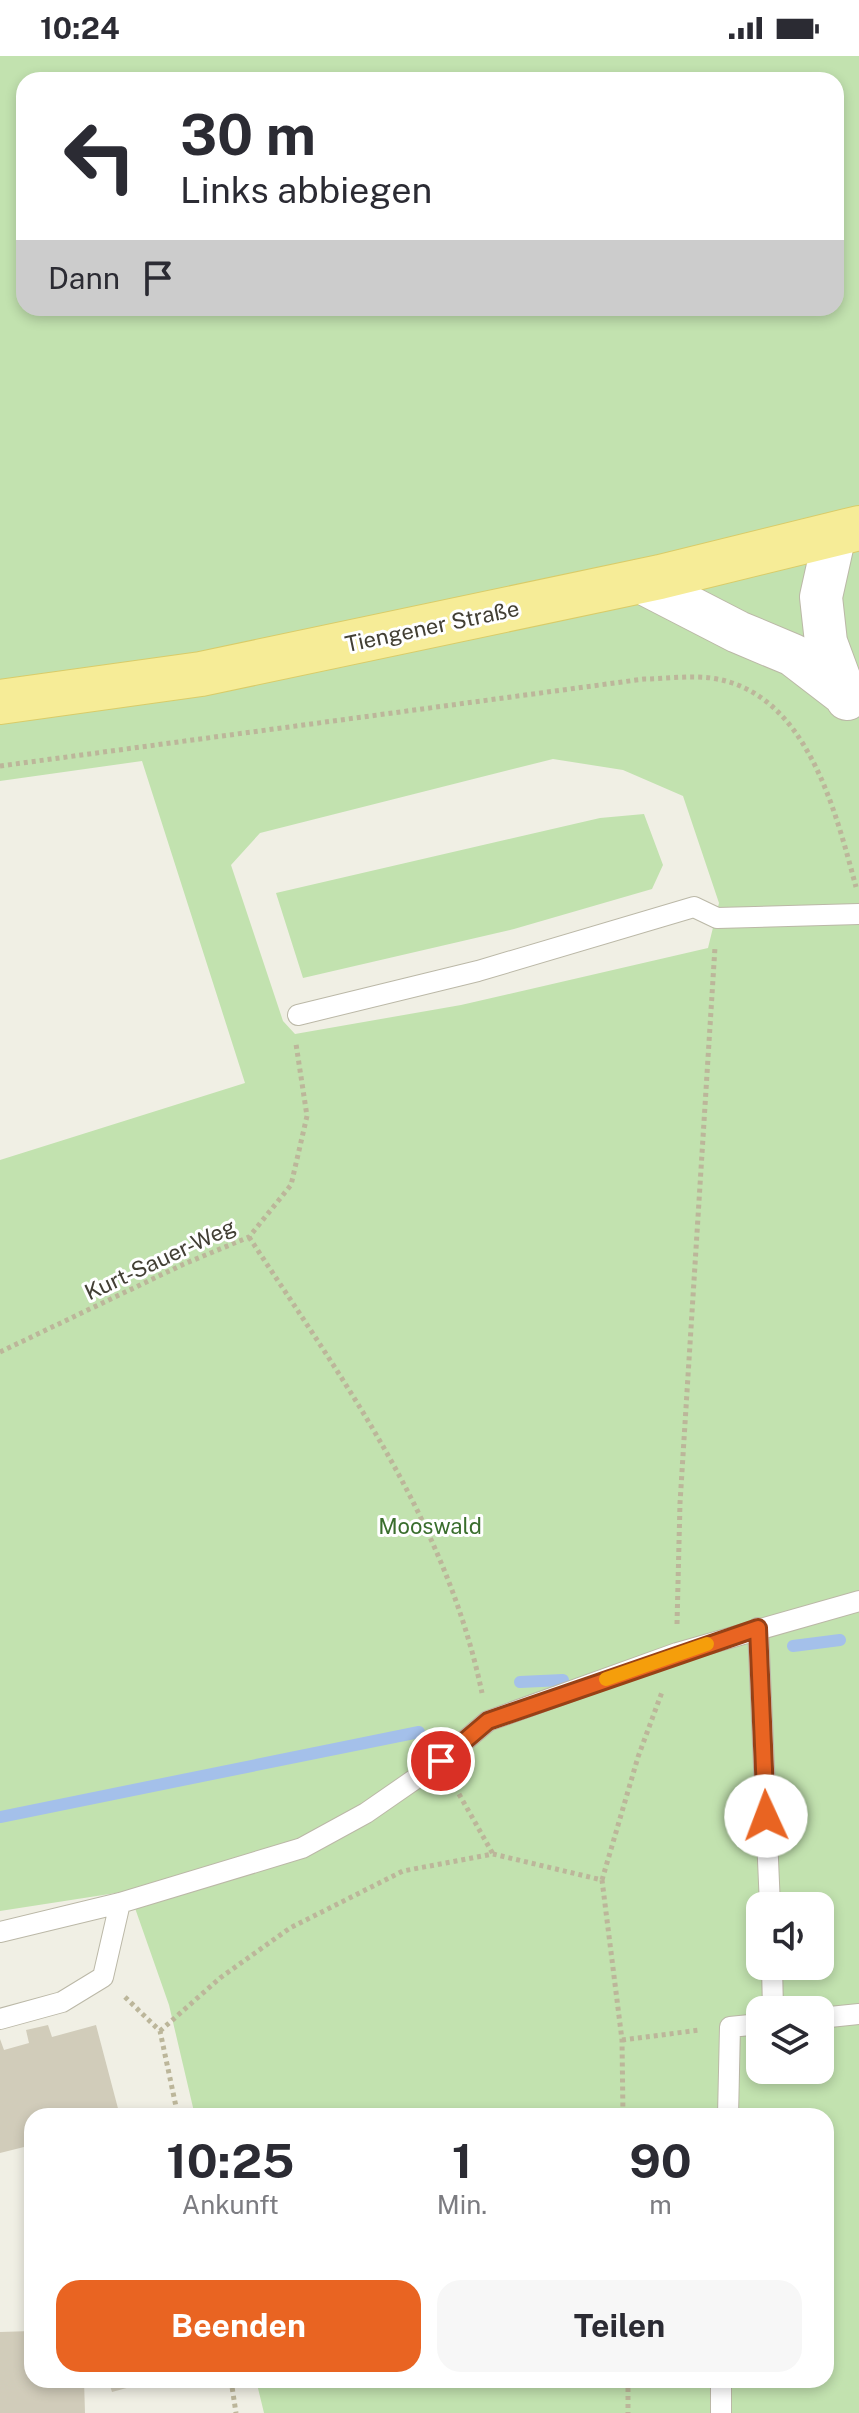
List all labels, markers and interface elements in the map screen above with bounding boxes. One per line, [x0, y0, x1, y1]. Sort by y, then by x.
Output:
text: 10:24 [40, 10, 120, 46]
text: 30 m [180, 102, 316, 168]
icon: left [48, 104, 152, 208]
text: Links abbiegen [180, 169, 432, 211]
icon: arrive [136, 256, 180, 300]
text: Dann [48, 260, 120, 296]
street label: Tiengener Straße [343, 595, 521, 657]
street label: Kurt-Sauer-Weg [80, 1213, 240, 1305]
park label: Mooswald [378, 1513, 482, 1539]
pin [407, 1727, 475, 1795]
icon: arrive [419, 1739, 463, 1783]
position arrow [724, 1774, 808, 1858]
map controls [746, 1892, 834, 2084]
button: sound [746, 1892, 834, 1980]
button: layers [746, 1996, 834, 2084]
text: 10:25 [166, 2132, 294, 2189]
text: 1 [452, 2132, 472, 2189]
text: 90 [629, 2132, 692, 2189]
text: Ankunft [182, 2189, 279, 2220]
text: Min. [437, 2189, 487, 2220]
text: m [649, 2189, 672, 2220]
button: Beenden [56, 2280, 421, 2372]
button: Teilen [437, 2280, 802, 2372]

